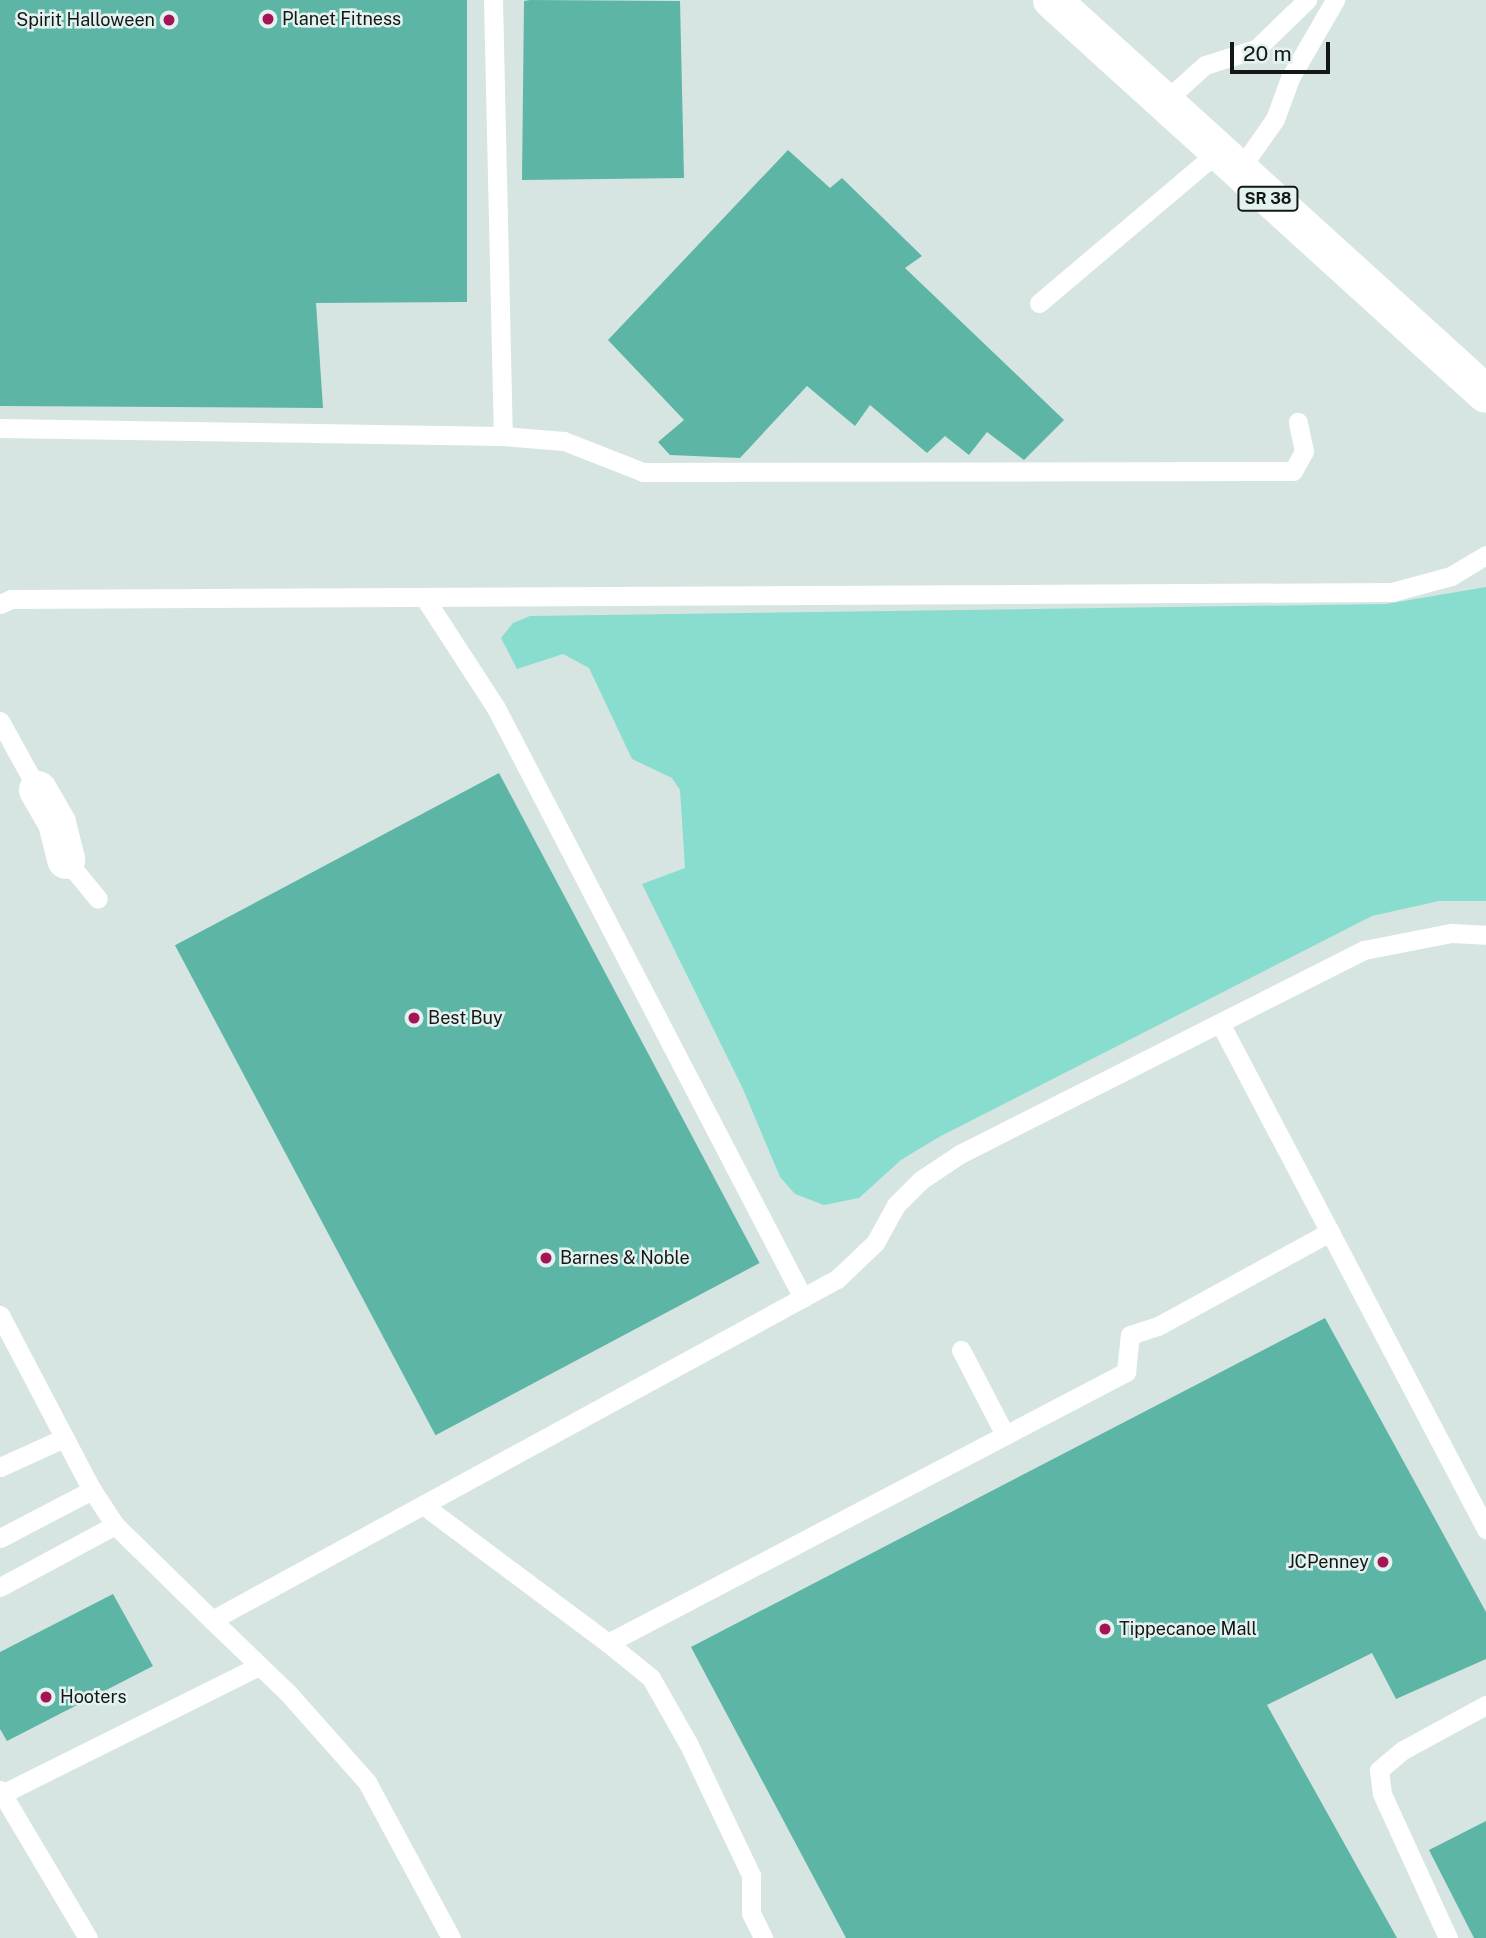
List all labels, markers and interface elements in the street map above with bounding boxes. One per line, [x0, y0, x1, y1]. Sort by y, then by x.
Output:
place label: Planet Fitness [282, 8, 401, 30]
place label: Spirit Halloween [16, 9, 155, 31]
marker: Planet Fitness [260, 11, 276, 27]
marker: Spirit Halloween [161, 12, 177, 28]
scale bar [1234, 28, 1334, 72]
text: 20 m [1243, 41, 1292, 66]
road number: SR 38 [1236, 186, 1300, 211]
place label: Best Buy [428, 1007, 503, 1029]
marker: Best Buy [406, 1010, 422, 1026]
place label: Barnes & Noble [560, 1247, 690, 1269]
marker: Barnes & Noble [538, 1250, 554, 1266]
place label: JCPenney [1288, 1551, 1369, 1573]
marker: JCPenney [1375, 1554, 1391, 1570]
place label: Tippecanoe Mall [1119, 1618, 1257, 1640]
marker: Tippecanoe Mall [1097, 1621, 1113, 1637]
place label: Hooters [60, 1686, 127, 1708]
marker: Hooters [38, 1689, 54, 1705]

